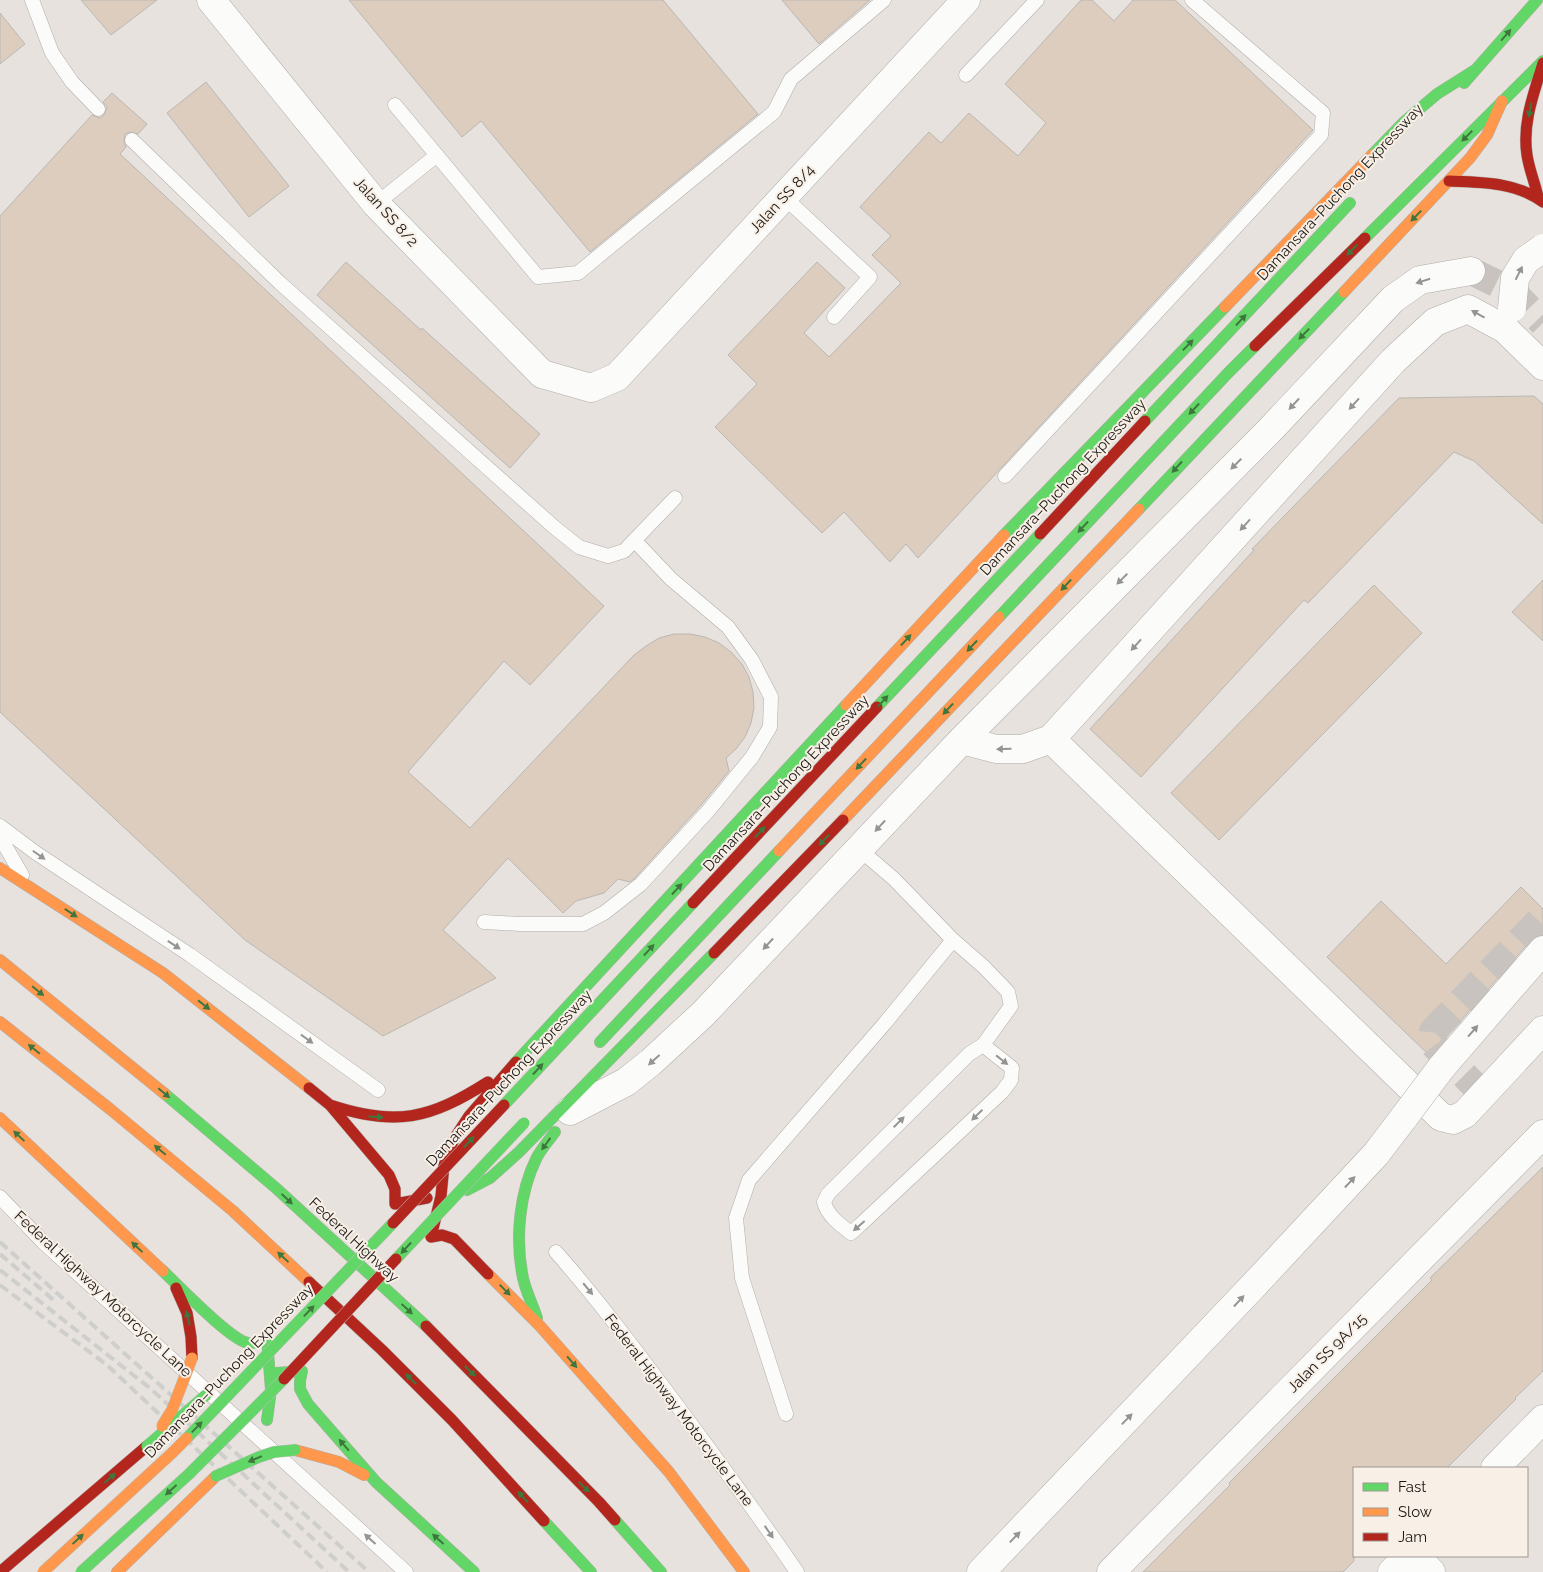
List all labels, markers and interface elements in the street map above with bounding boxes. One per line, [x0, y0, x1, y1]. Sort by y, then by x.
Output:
one-way arrow [1500, 30, 1512, 42]
street label: Damansara–Puchong Expressway [1253, 100, 1427, 284]
one-way arrow [1525, 102, 1533, 118]
one-way arrow [1461, 130, 1473, 142]
street label: Jalan SS 8/4 [746, 161, 818, 237]
street label: Jalan SS 8/2 [350, 173, 422, 251]
one-way arrow [1410, 210, 1422, 222]
one-way arrow [1346, 244, 1358, 256]
one-way arrow [1515, 266, 1523, 281]
one-way arrow [1415, 277, 1430, 285]
one-way arrow [1471, 310, 1485, 319]
one-way arrow [1235, 314, 1247, 326]
one-way arrow [1298, 327, 1310, 339]
one-way arrow [1182, 339, 1194, 351]
street label: Damansara–Puchong Expressway [976, 395, 1150, 579]
one-way arrow [1288, 398, 1300, 410]
one-way arrow [1348, 398, 1360, 410]
one-way arrow [1188, 402, 1200, 414]
one-way arrow [1230, 458, 1242, 470]
one-way arrow [1171, 460, 1183, 472]
one-way arrow [1239, 518, 1251, 530]
one-way arrow [1077, 521, 1089, 533]
one-way arrow [1116, 573, 1128, 585]
one-way arrow [1060, 578, 1072, 590]
one-way arrow [901, 633, 912, 646]
one-way arrow [966, 639, 978, 651]
one-way arrow [1130, 639, 1142, 651]
street label: Damansara–Puchong Expressway [699, 691, 873, 875]
one-way arrow [877, 695, 889, 707]
one-way arrow [942, 703, 954, 715]
one-way arrow [996, 745, 1012, 753]
one-way arrow [855, 758, 867, 770]
one-way arrow [874, 820, 886, 832]
one-way arrow [754, 826, 766, 838]
one-way arrow [818, 834, 830, 846]
one-way arrow [32, 850, 46, 860]
one-way arrow [671, 883, 683, 895]
one-way arrow [64, 908, 77, 918]
one-way arrow [762, 938, 774, 950]
one-way arrow [168, 940, 181, 950]
one-way arrow [643, 945, 655, 957]
one-way arrow [31, 985, 44, 996]
street label: Damansara–Puchong Expressway [422, 986, 596, 1170]
one-way arrow [197, 1000, 210, 1011]
one-way arrow [1467, 1025, 1478, 1037]
one-way arrow [300, 1034, 314, 1044]
one-way arrow [27, 1043, 40, 1054]
one-way arrow [647, 1054, 660, 1065]
one-way arrow [995, 1055, 1008, 1066]
one-way arrow [532, 1063, 544, 1075]
one-way arrow [157, 1088, 170, 1099]
one-way arrow [971, 1109, 983, 1121]
one-way arrow [369, 1114, 385, 1122]
one-way arrow [893, 1117, 905, 1129]
one-way arrow [14, 1130, 26, 1142]
one-way arrow [463, 1136, 475, 1148]
one-way arrow [541, 1137, 551, 1151]
one-way arrow [154, 1145, 167, 1156]
one-way arrow [1344, 1177, 1356, 1189]
one-way arrow [281, 1193, 293, 1205]
street label: Federal Highway [305, 1194, 403, 1286]
street label: Federal Highway Motorcycle Lane [11, 1207, 196, 1381]
one-way arrow [853, 1220, 865, 1232]
one-way arrow [132, 1241, 144, 1253]
one-way arrow [400, 1241, 412, 1253]
one-way arrow [277, 1251, 289, 1263]
street label: Damansara–Puchong Expressway [141, 1280, 317, 1462]
one-way arrow [582, 1283, 593, 1295]
one-way arrow [499, 1284, 511, 1296]
one-way arrow [1233, 1296, 1245, 1308]
one-way arrow [400, 1303, 412, 1315]
one-way arrow [303, 1305, 315, 1317]
one-way arrow [183, 1310, 191, 1326]
street label: Federal Highway Motorcycle Lane [601, 1310, 757, 1510]
street label: Jalan SS 9A/15 [1284, 1310, 1370, 1396]
one-way arrow [566, 1356, 578, 1368]
one-way arrow [464, 1365, 476, 1377]
one-way arrow [405, 1373, 417, 1385]
one-way arrow [1121, 1413, 1133, 1425]
one-way arrow [191, 1422, 203, 1434]
one-way arrow [338, 1440, 350, 1452]
one-way arrow [247, 1456, 262, 1464]
legend [1353, 1467, 1528, 1557]
one-way arrow [104, 1473, 116, 1484]
text: Fast [1398, 1478, 1426, 1496]
one-way arrow [578, 1481, 590, 1493]
one-way arrow [166, 1484, 178, 1496]
one-way arrow [517, 1491, 529, 1503]
text: Slow [1398, 1503, 1432, 1521]
one-way arrow [764, 1525, 774, 1538]
text: Jam [1398, 1528, 1427, 1546]
one-way arrow [1009, 1531, 1021, 1543]
one-way arrow [72, 1533, 84, 1545]
one-way arrow [365, 1533, 377, 1545]
one-way arrow [433, 1533, 445, 1545]

